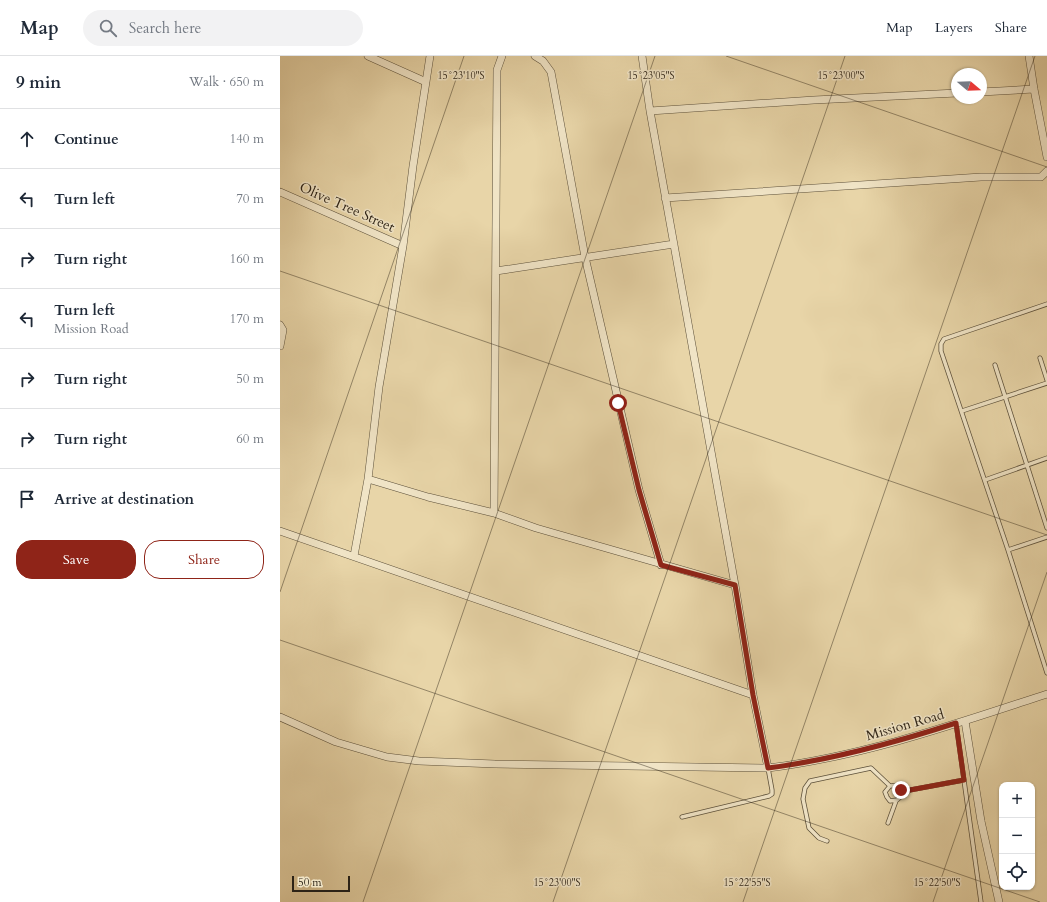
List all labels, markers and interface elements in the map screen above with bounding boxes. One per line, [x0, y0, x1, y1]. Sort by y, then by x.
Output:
search box [83, 10, 363, 46]
text: Map [20, 15, 59, 41]
icon: search [97, 17, 119, 39]
text: Search here [129, 18, 201, 38]
text: Map [886, 18, 913, 37]
text: Layers [935, 18, 973, 37]
text: Share [995, 18, 1027, 37]
north arrow [951, 68, 987, 104]
text: 15°23'10"S [437, 69, 485, 83]
text: 15°23'05"S [627, 69, 675, 83]
text: 15°23'00"S [817, 69, 865, 83]
text: 9 min [16, 71, 61, 94]
text: Walk · 650 m [189, 73, 264, 91]
icon: ahead [16, 128, 38, 150]
text: Continue [54, 129, 119, 149]
text: 140 m [230, 130, 264, 148]
street label: Olive Tree Street [296, 178, 398, 237]
icon: left [16, 188, 38, 210]
text: Turn left [54, 189, 115, 209]
text: 70 m [236, 190, 264, 208]
icon: right [16, 248, 38, 270]
text: Turn right [54, 249, 127, 269]
text: 160 m [230, 250, 264, 268]
text: Turn left [54, 300, 115, 320]
icon: left [16, 308, 38, 330]
text: 170 m [230, 310, 264, 328]
text: Mission Road [54, 320, 129, 338]
icon: right [16, 368, 38, 390]
text: Turn right [54, 369, 127, 389]
text: 50 m [236, 370, 264, 388]
route start [609, 394, 627, 412]
icon: right [16, 428, 38, 450]
text: Turn right [54, 429, 127, 449]
text: 60 m [236, 430, 264, 448]
icon: arrive [16, 488, 38, 510]
text: Arrive at destination [54, 489, 194, 509]
button: Save [16, 540, 136, 579]
button: Share [144, 540, 264, 579]
street label: Mission Road [864, 705, 947, 745]
route end [892, 781, 910, 799]
map controls [999, 782, 1035, 890]
button: + [999, 782, 1035, 818]
button: − [999, 818, 1035, 854]
button: locate [999, 854, 1035, 890]
scale bar [292, 874, 350, 893]
text: 50 m [298, 875, 322, 890]
text: 15°23'00"S [533, 876, 581, 890]
text: 15°22'55"S [723, 876, 771, 890]
text: 15°22'50"S [913, 876, 961, 890]

